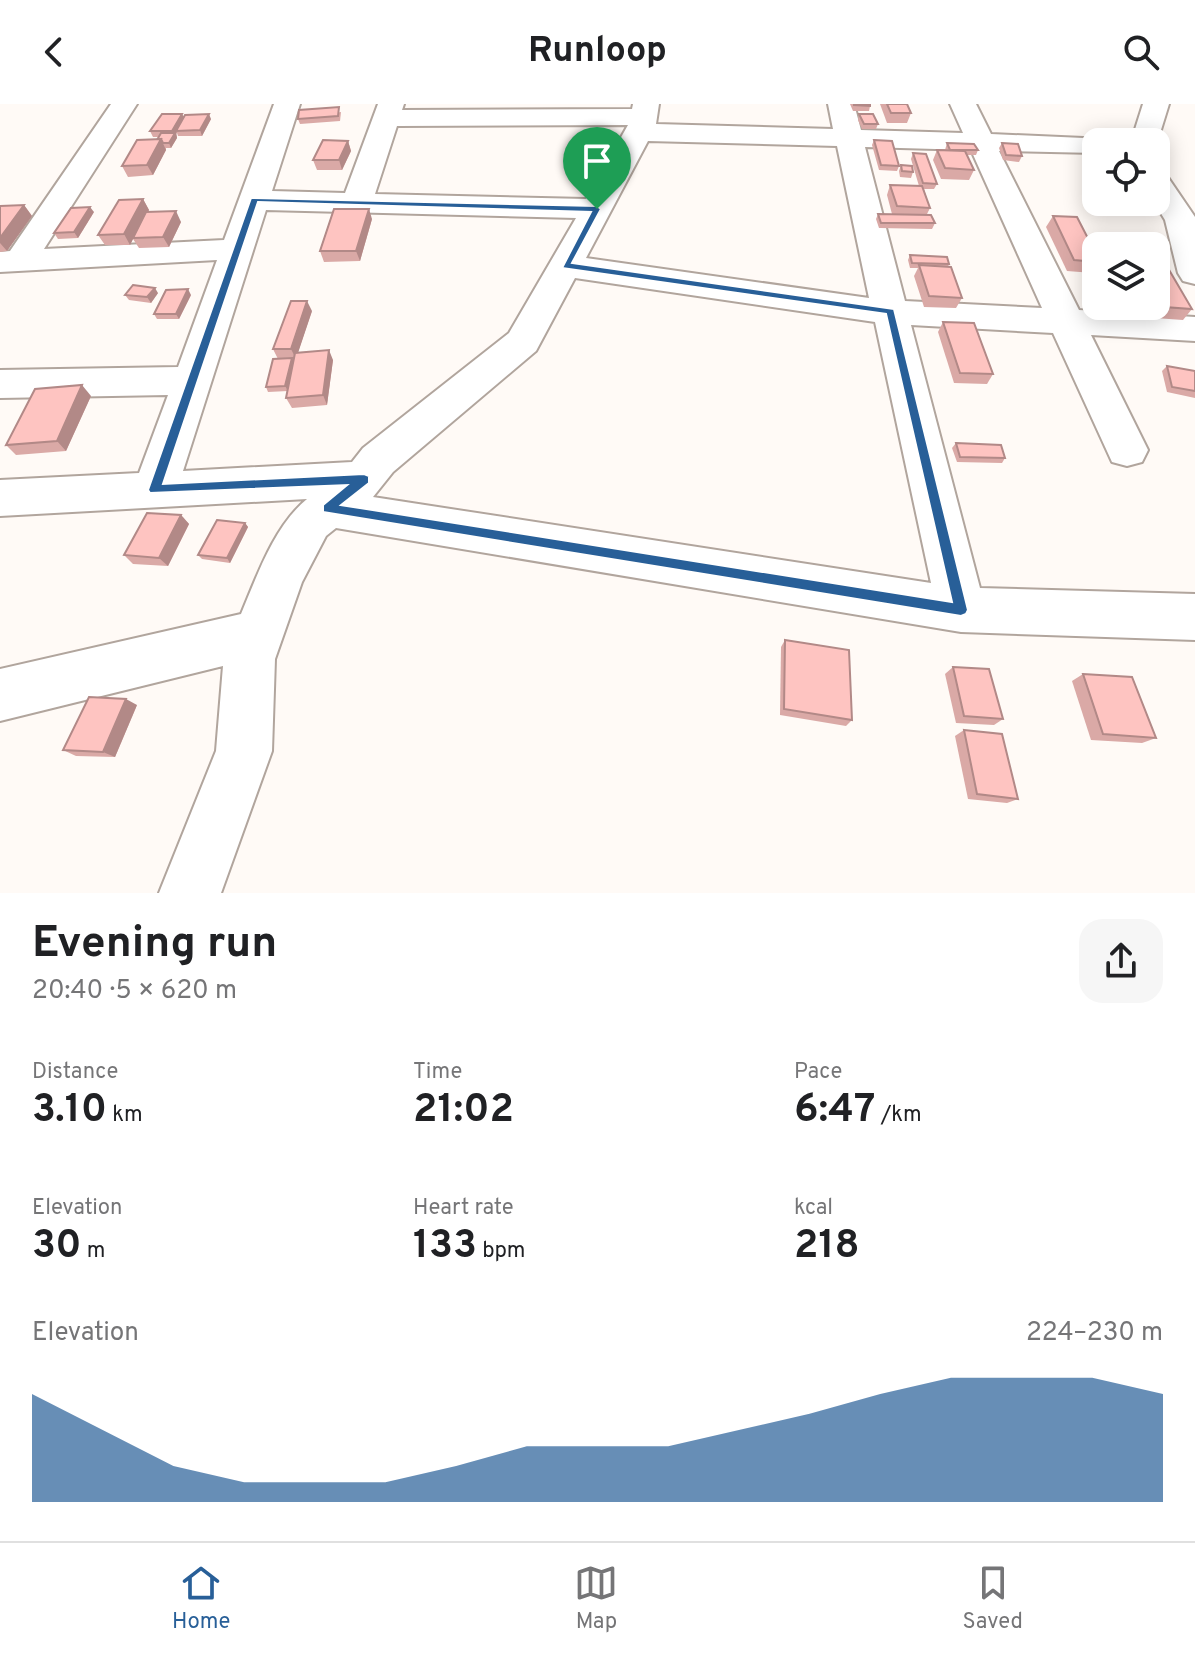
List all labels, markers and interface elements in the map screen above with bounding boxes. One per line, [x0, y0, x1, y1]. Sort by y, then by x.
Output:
text: Runloop [528, 29, 667, 75]
icon: back [32, 30, 76, 74]
icon: search [1119, 30, 1163, 74]
pin [563, 127, 631, 209]
map controls [1082, 128, 1170, 320]
button: locate [1082, 128, 1170, 216]
icon: arrive [575, 139, 619, 183]
button: layers [1082, 232, 1170, 320]
text: Evening run [32, 917, 277, 973]
button: share [1079, 919, 1163, 1003]
text: 20:40 · 5 × 620 m [32, 975, 237, 1008]
text: Distance [32, 1059, 118, 1086]
text: Time [413, 1059, 462, 1086]
text: Pace [794, 1059, 842, 1086]
text: 3.10 [32, 1086, 107, 1136]
text: 21:02 [413, 1086, 514, 1136]
text: 6:47 [794, 1086, 875, 1136]
text: km [107, 1102, 143, 1129]
text: /km [875, 1102, 922, 1129]
text: Elevation [32, 1195, 122, 1222]
text: Heart rate [413, 1195, 514, 1222]
text: kcal [794, 1195, 833, 1222]
text: 30 [32, 1222, 82, 1272]
text: 133 [413, 1222, 477, 1272]
text: 218 [794, 1222, 860, 1272]
text: m [82, 1238, 105, 1265]
text: bpm [477, 1238, 525, 1265]
text: Elevation [32, 1317, 139, 1350]
text: 224–230 m [1026, 1317, 1163, 1350]
tab: Home [172, 1561, 230, 1636]
tab: Map [574, 1561, 618, 1636]
tab: Saved [963, 1561, 1023, 1636]

